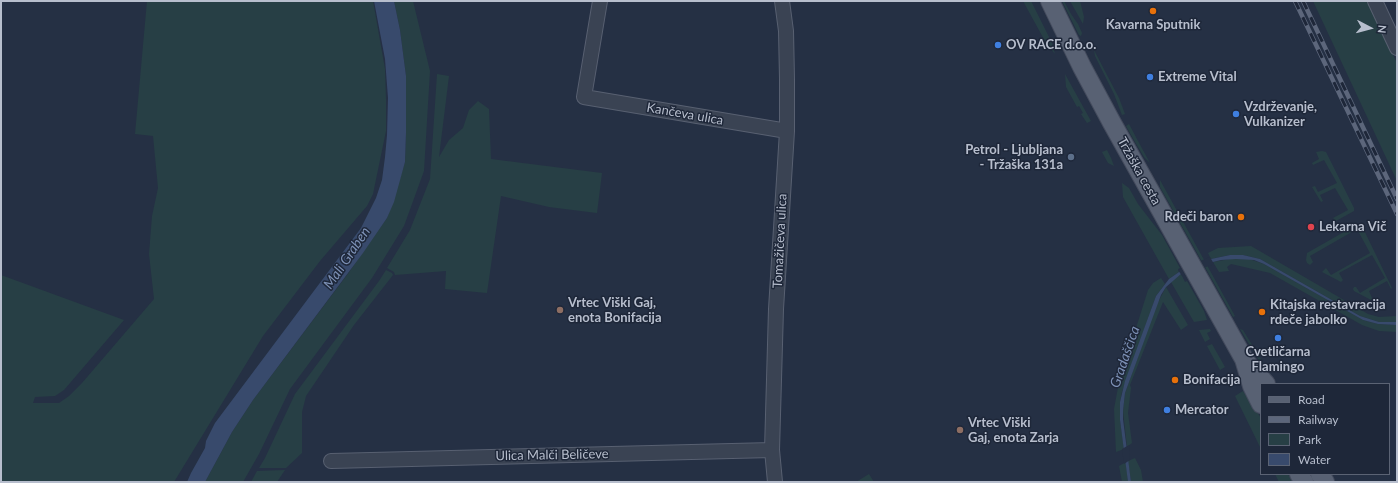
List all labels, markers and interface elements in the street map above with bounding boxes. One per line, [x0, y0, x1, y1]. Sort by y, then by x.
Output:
marker: Kavarna Sputnik [1148, 6, 1158, 16]
north arrow [1350, 8, 1390, 48]
place label: Kavarna Sputnik [1106, 17, 1200, 33]
text: N [1376, 24, 1389, 34]
place label: OV RACE d.o.o. [1006, 37, 1096, 53]
marker: OV RACE d.o.o. [993, 40, 1003, 50]
place label: Extreme Vital [1158, 69, 1237, 85]
marker: Extreme Vital [1145, 72, 1155, 82]
place label: Vzdrževanje, Vulkanizer [1244, 99, 1317, 130]
street label: Kančeva ulica [645, 100, 725, 128]
marker: Vzdrževanje, Vulkanizer [1231, 109, 1241, 119]
street label: Tržaška cesta [1114, 134, 1164, 208]
place label: Petrol - Ljubljana - Tržaška 131a [965, 142, 1063, 173]
marker: Petrol - Ljubljana - Tržaška 131a [1066, 152, 1076, 162]
street label: Tomažičeva ulica [770, 193, 790, 289]
place label: Rdeči baron [1164, 209, 1233, 225]
marker: Rdeči baron [1236, 212, 1246, 222]
place label: Lekarna Vič [1319, 219, 1386, 235]
marker: Lekarna Vič [1306, 222, 1316, 232]
water label: Mali Graben [320, 224, 374, 292]
place label: Vrtec Viški Gaj, enota Bonifacija [568, 295, 661, 326]
place label: Kitajska restavracija rdeče jabolko [1270, 297, 1386, 328]
marker: Vrtec Viški Gaj, enota Bonifacija [555, 305, 565, 315]
marker: Kitajska restavracija rdeče jabolko [1257, 307, 1267, 317]
water label: Gradaščica [1107, 324, 1143, 390]
marker: Cvetličarna Flamingo [1273, 333, 1283, 343]
place label: Cvetličarna Flamingo [1246, 344, 1310, 375]
place label: Bonifacija [1183, 372, 1240, 388]
marker: Bonifacija [1170, 375, 1180, 385]
legend [1260, 383, 1390, 475]
text: Road [1298, 392, 1325, 407]
place label: Mercator [1175, 402, 1229, 418]
marker: Mercator [1162, 405, 1172, 415]
text: Railway [1298, 412, 1338, 427]
place label: Vrtec Viški Gaj, enota Zarja [968, 415, 1059, 446]
marker: Vrtec Viški Gaj, enota Zarja [955, 425, 965, 435]
text: Park [1298, 432, 1321, 447]
street label: Ulica Malči Beličeve [495, 446, 609, 464]
text: Water [1298, 452, 1331, 467]

